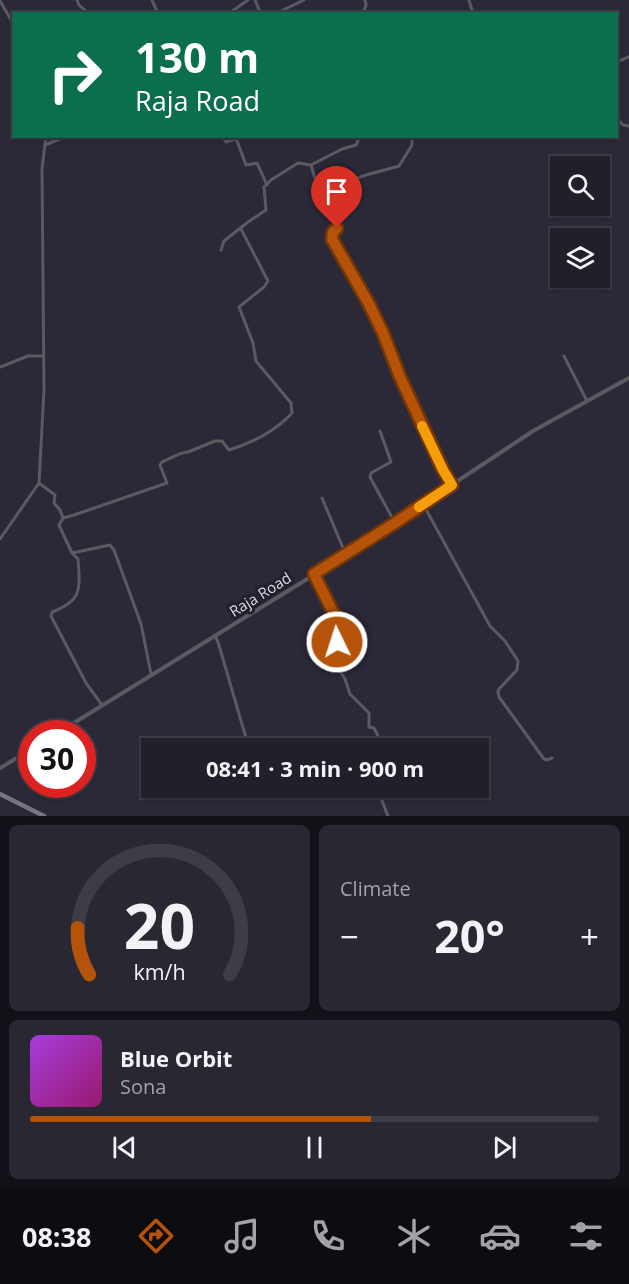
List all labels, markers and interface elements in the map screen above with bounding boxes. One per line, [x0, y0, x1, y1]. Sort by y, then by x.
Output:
text: 130 m [135, 28, 259, 85]
icon: right [36, 36, 114, 114]
text: Raja Road [135, 82, 260, 119]
map controls [550, 156, 610, 288]
button: search [550, 156, 610, 216]
pin [311, 166, 362, 228]
icon: arrive [320, 175, 353, 208]
button: layers [550, 228, 610, 288]
street label: Raja Road [225, 567, 295, 621]
position arrow [305, 610, 369, 674]
speed limit sign: 30 [18, 720, 96, 798]
text: 08:41 · 3 min · 900 m [206, 753, 424, 783]
text: Climate [340, 875, 411, 902]
text: 20 [124, 882, 195, 967]
text: 20° [434, 905, 505, 966]
text: − [340, 914, 359, 959]
text: + [580, 914, 599, 959]
text: km/h [133, 957, 186, 986]
text: Blue Orbit [120, 1043, 232, 1073]
text: Sona [120, 1073, 166, 1100]
icon: previous [108, 1131, 141, 1164]
icon: pause [298, 1131, 331, 1164]
icon: next [488, 1131, 521, 1164]
icon: directions [135, 1215, 177, 1257]
icon: music [221, 1215, 263, 1257]
icon: phone [307, 1215, 349, 1257]
icon: climate [393, 1215, 435, 1257]
icon: car [479, 1215, 521, 1257]
icon: filters [565, 1215, 607, 1257]
text: 08:38 [22, 1218, 91, 1255]

